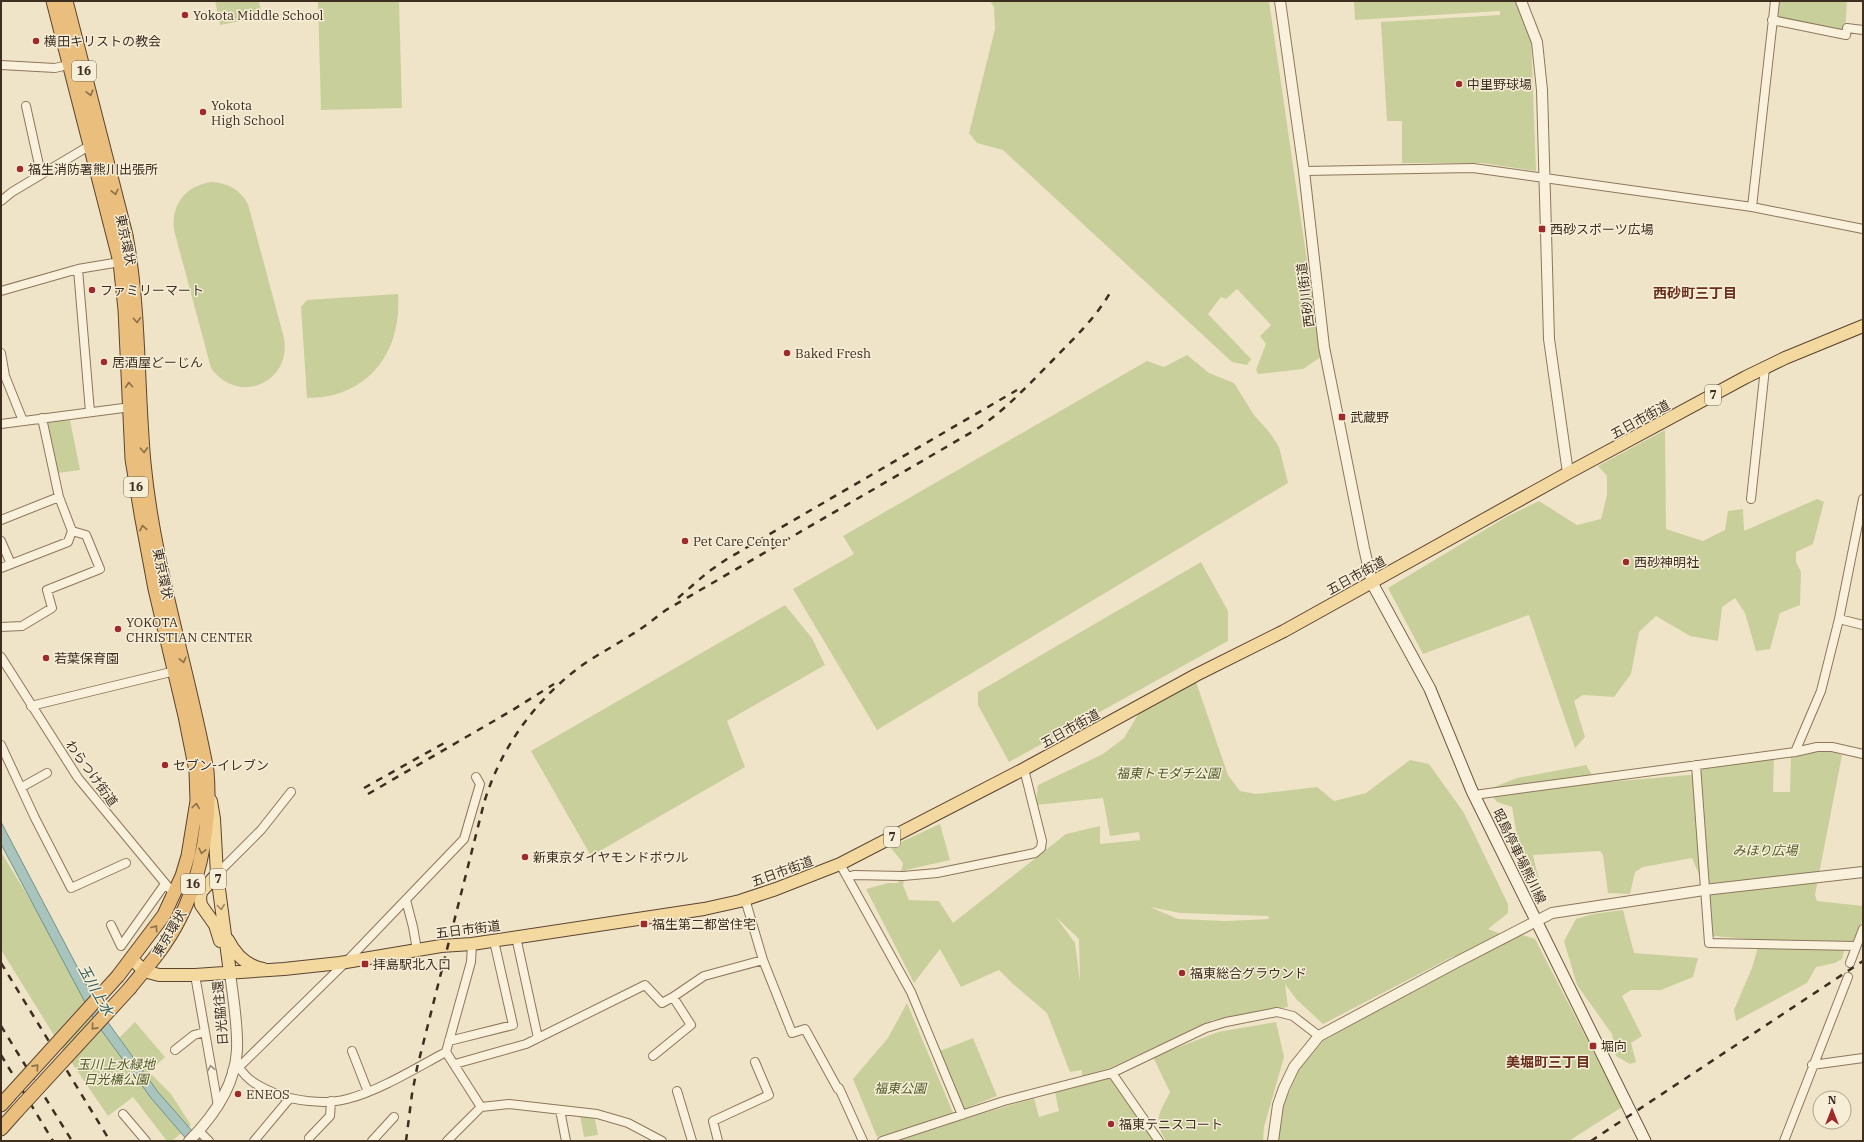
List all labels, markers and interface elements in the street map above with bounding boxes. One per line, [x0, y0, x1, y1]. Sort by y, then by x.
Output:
place label: Yokota Middle School [193, 7, 323, 24]
marker: Yokota Middle School [180, 10, 190, 20]
place label: 横田キリストの教会 [44, 33, 161, 50]
marker: 横田キリストの教会 [31, 36, 41, 46]
road number: 16 [72, 61, 96, 81]
place label: 中里野球場 [1467, 76, 1532, 93]
marker: 中里野球場 [1454, 79, 1464, 89]
one-way arrow [85, 90, 93, 96]
place label: Yokota High School [211, 97, 285, 129]
marker: Yokota High School [198, 107, 208, 117]
place label: 福生消防署熊川出張所 [28, 161, 158, 178]
marker: 福生消防署熊川出張所 [15, 164, 25, 174]
one-way arrow [110, 188, 119, 195]
street label: 東京環状 [112, 213, 139, 267]
place label: 西砂スポーツ広場 [1550, 221, 1654, 238]
marker: 西砂スポーツ広場 [1537, 224, 1547, 234]
street label: 西砂川街道 [1293, 262, 1318, 328]
place label: ファミリーマート [100, 282, 204, 299]
district label: 西砂町三丁目 [1653, 284, 1737, 302]
marker: ファミリーマート [87, 285, 97, 295]
one-way arrow [133, 317, 141, 323]
place label: Baked Fresh [795, 345, 871, 362]
marker: Baked Fresh [782, 348, 792, 358]
place label: 居酒屋どーじん [112, 354, 203, 371]
marker: 居酒屋どーじん [99, 357, 109, 367]
one-way arrow [125, 382, 134, 388]
road number: 7 [1705, 385, 1721, 405]
street label: 五日市街道 [1608, 396, 1673, 443]
place label: 武蔵野 [1350, 409, 1389, 426]
marker: 武蔵野 [1337, 412, 1347, 422]
one-way arrow [139, 447, 148, 453]
road number: 16 [124, 477, 148, 497]
one-way arrow [140, 525, 148, 531]
place label: Pet Care Center [693, 533, 788, 550]
marker: Pet Care Center [680, 536, 690, 546]
street label: 東京環状 [149, 547, 176, 601]
street label: 五日市街道 [1324, 552, 1389, 599]
place label: 西砂神明社 [1634, 554, 1699, 571]
marker: 西砂神明社 [1621, 557, 1631, 567]
place label: YOKOTA CHRISTIAN CENTER [126, 614, 253, 646]
marker: YOKOTA CHRISTIAN CENTER [113, 624, 123, 634]
place label: 若葉保育園 [54, 650, 119, 667]
marker: 若葉保育園 [41, 653, 51, 663]
one-way arrow [179, 657, 187, 663]
street label: 五日市街道 [1038, 705, 1103, 752]
street label: わらつけ街道 [62, 737, 121, 810]
place label: セブン-イレブン [173, 757, 269, 774]
marker: セブン-イレブン [160, 760, 170, 770]
park label: 福東トモダチ公園 [1116, 765, 1222, 782]
one-way arrow [191, 803, 200, 809]
street label: 昭島停車場熊川線 [1489, 806, 1550, 907]
road number: 7 [884, 827, 900, 847]
park label: みほり広場 [1732, 842, 1799, 859]
one-way arrow [198, 848, 206, 854]
place label: 新東京ダイヤモンドボウル [533, 849, 689, 866]
marker: 新東京ダイヤモンドボウル [520, 852, 530, 862]
street label: 五日市街道 [749, 852, 816, 891]
road number: 7 [210, 869, 226, 889]
road number: 16 [181, 874, 205, 894]
one-way arrow [216, 904, 225, 910]
street label: 東京環状 [149, 907, 190, 960]
place label: 福生第二都営住宅 [652, 916, 756, 933]
street label: 五日市街道 [435, 917, 501, 942]
marker: 福生第二都営住宅 [639, 919, 649, 929]
one-way arrow [150, 925, 157, 932]
place label: 拝島駅北入口 [373, 956, 451, 973]
marker: 拝島駅北入口 [360, 959, 370, 969]
water label: 玉川上水 [75, 961, 118, 1021]
place label: 福東総合グラウンド [1190, 965, 1307, 982]
marker: 福東総合グラウンド [1177, 968, 1187, 978]
street label: 日光脇往還 [209, 980, 232, 1046]
one-way arrow [91, 1022, 99, 1030]
place label: 堀向 [1601, 1038, 1627, 1055]
marker: 堀向 [1588, 1041, 1598, 1051]
district label: 美堀町三丁目 [1506, 1053, 1590, 1071]
park label: 玉川上水緑地 日光橋公園 [77, 1056, 157, 1088]
one-way arrow [31, 1064, 38, 1072]
one-way arrow [207, 1065, 216, 1071]
park label: 福東公園 [874, 1080, 928, 1097]
place label: ENEOS [246, 1086, 290, 1103]
marker: ENEOS [233, 1089, 243, 1099]
north arrow [1812, 1090, 1852, 1130]
text: N [1828, 1093, 1837, 1107]
place label: 福東テニスコート [1119, 1116, 1223, 1133]
marker: 福東テニスコート [1106, 1119, 1116, 1129]

